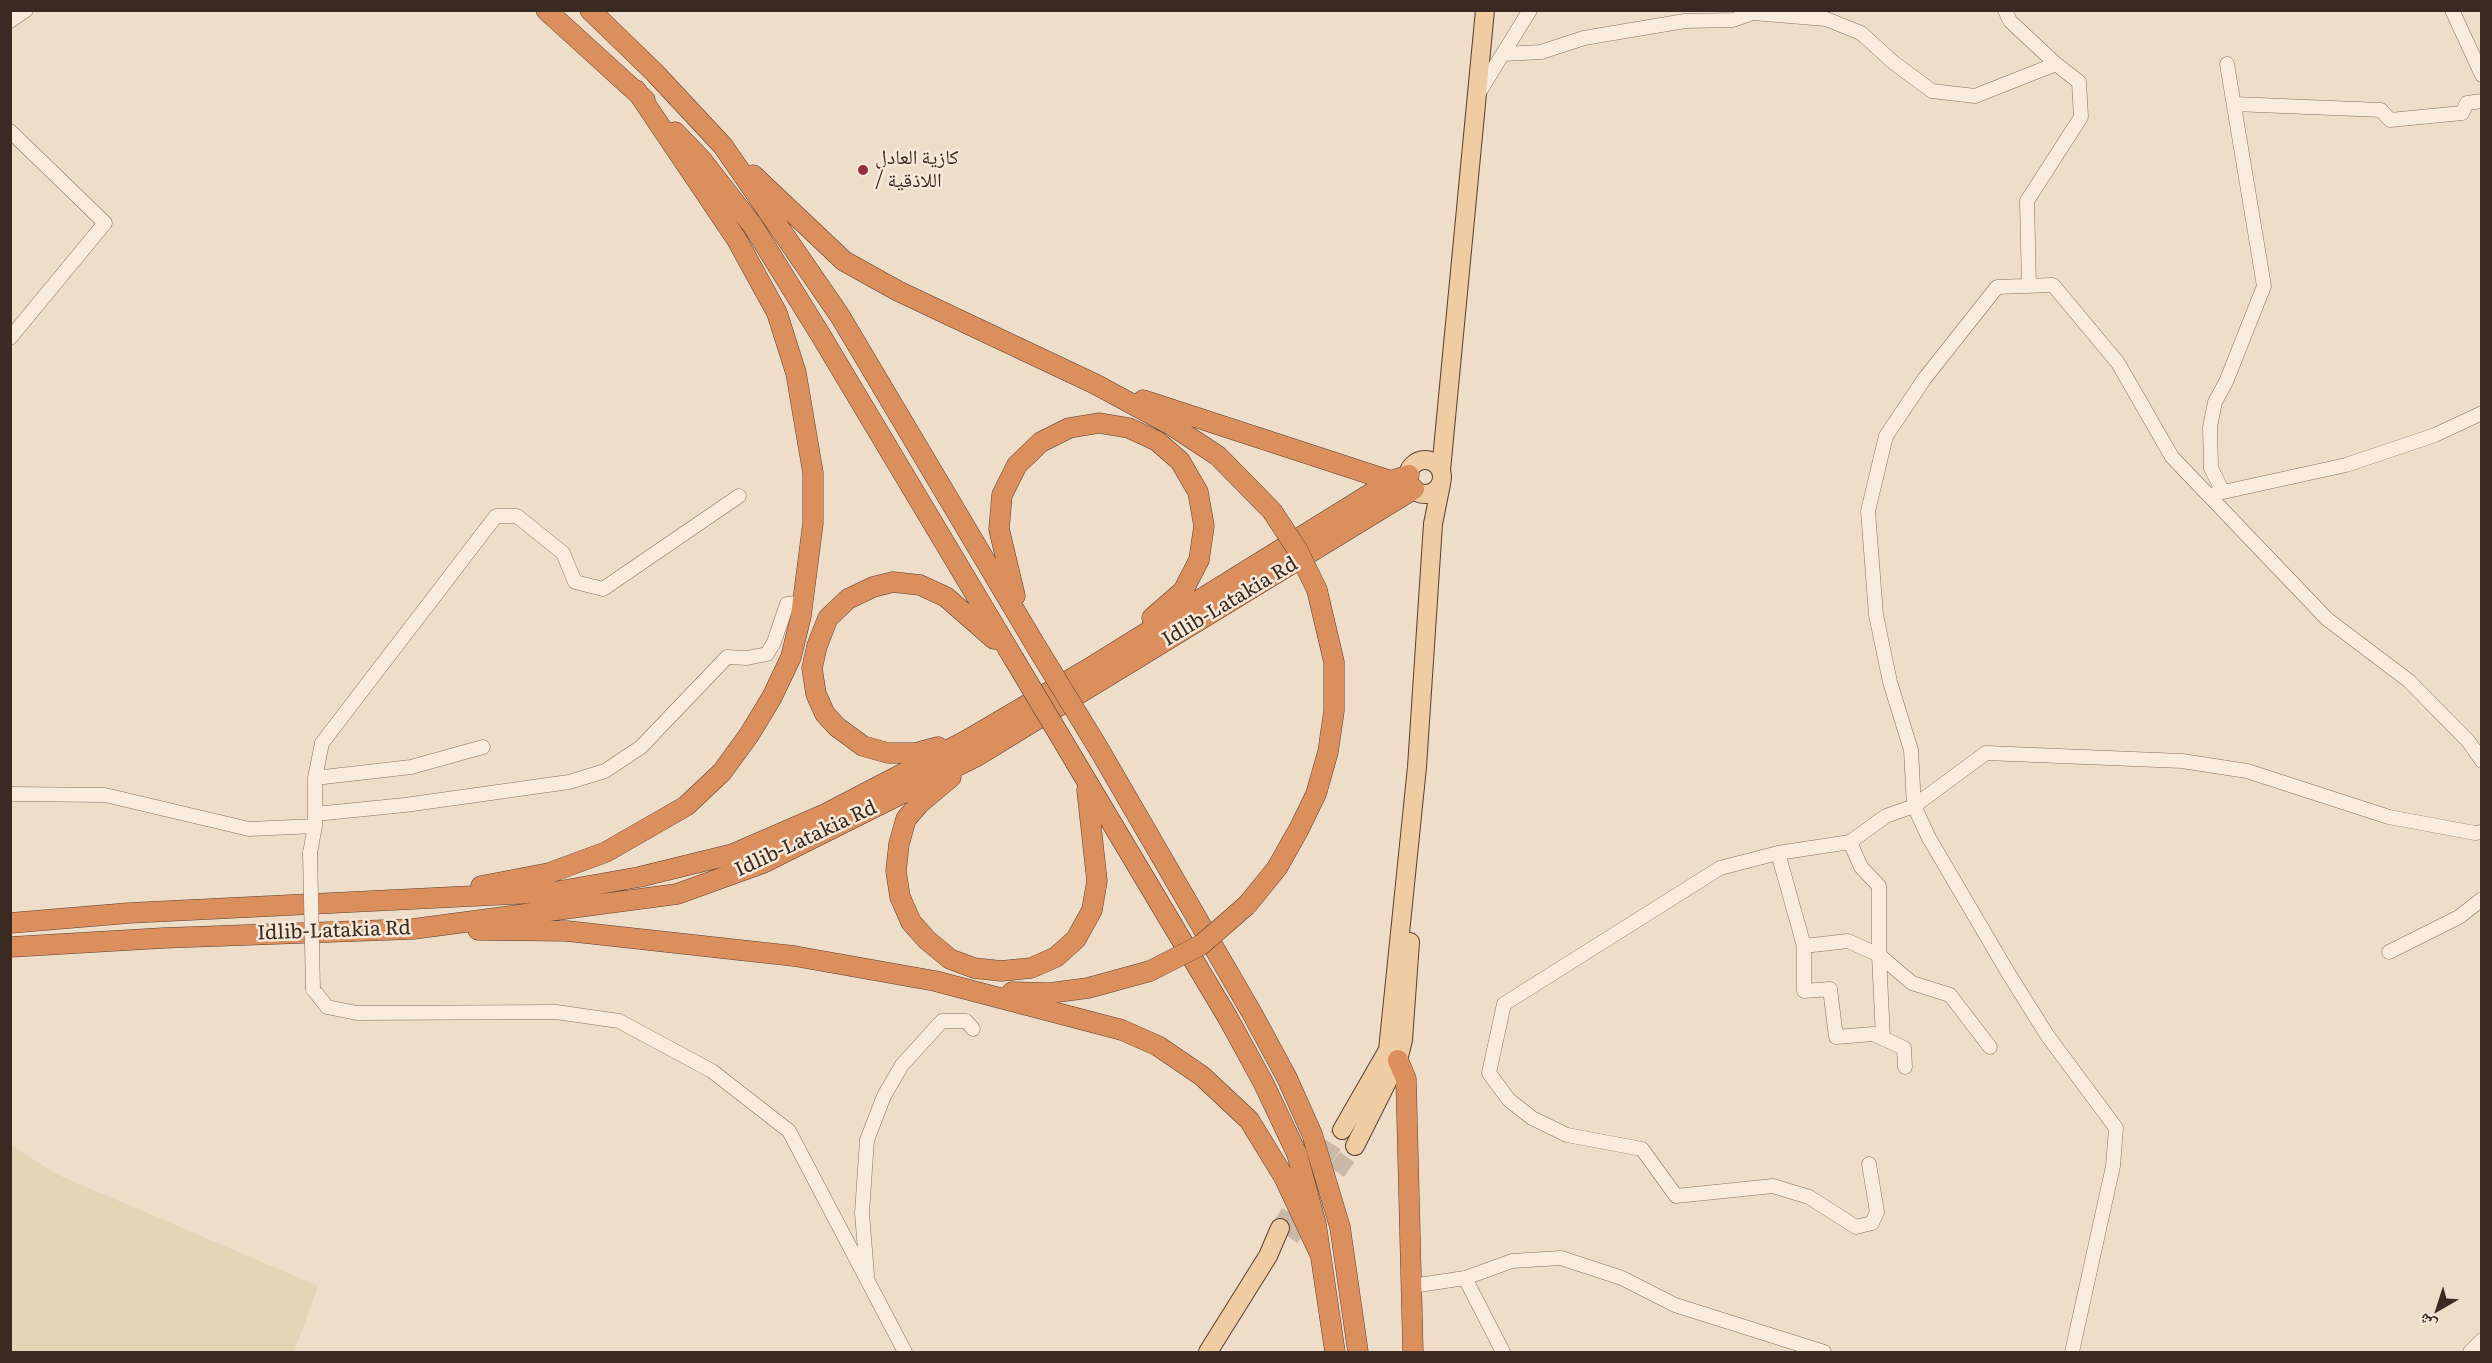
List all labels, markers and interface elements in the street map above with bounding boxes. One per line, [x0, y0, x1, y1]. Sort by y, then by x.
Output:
place label: كازية العادل / اللاذقية [875, 146, 958, 193]
marker: كازية العادل / اللاذقية [856, 163, 870, 177]
street label: Idlib-Latakia Rd [1158, 552, 1302, 652]
street label: Idlib-Latakia Rd [731, 796, 881, 882]
street label: Idlib-Latakia Rd [257, 916, 411, 946]
north arrow [2408, 1279, 2468, 1339]
text: ش [2413, 1308, 2441, 1338]

